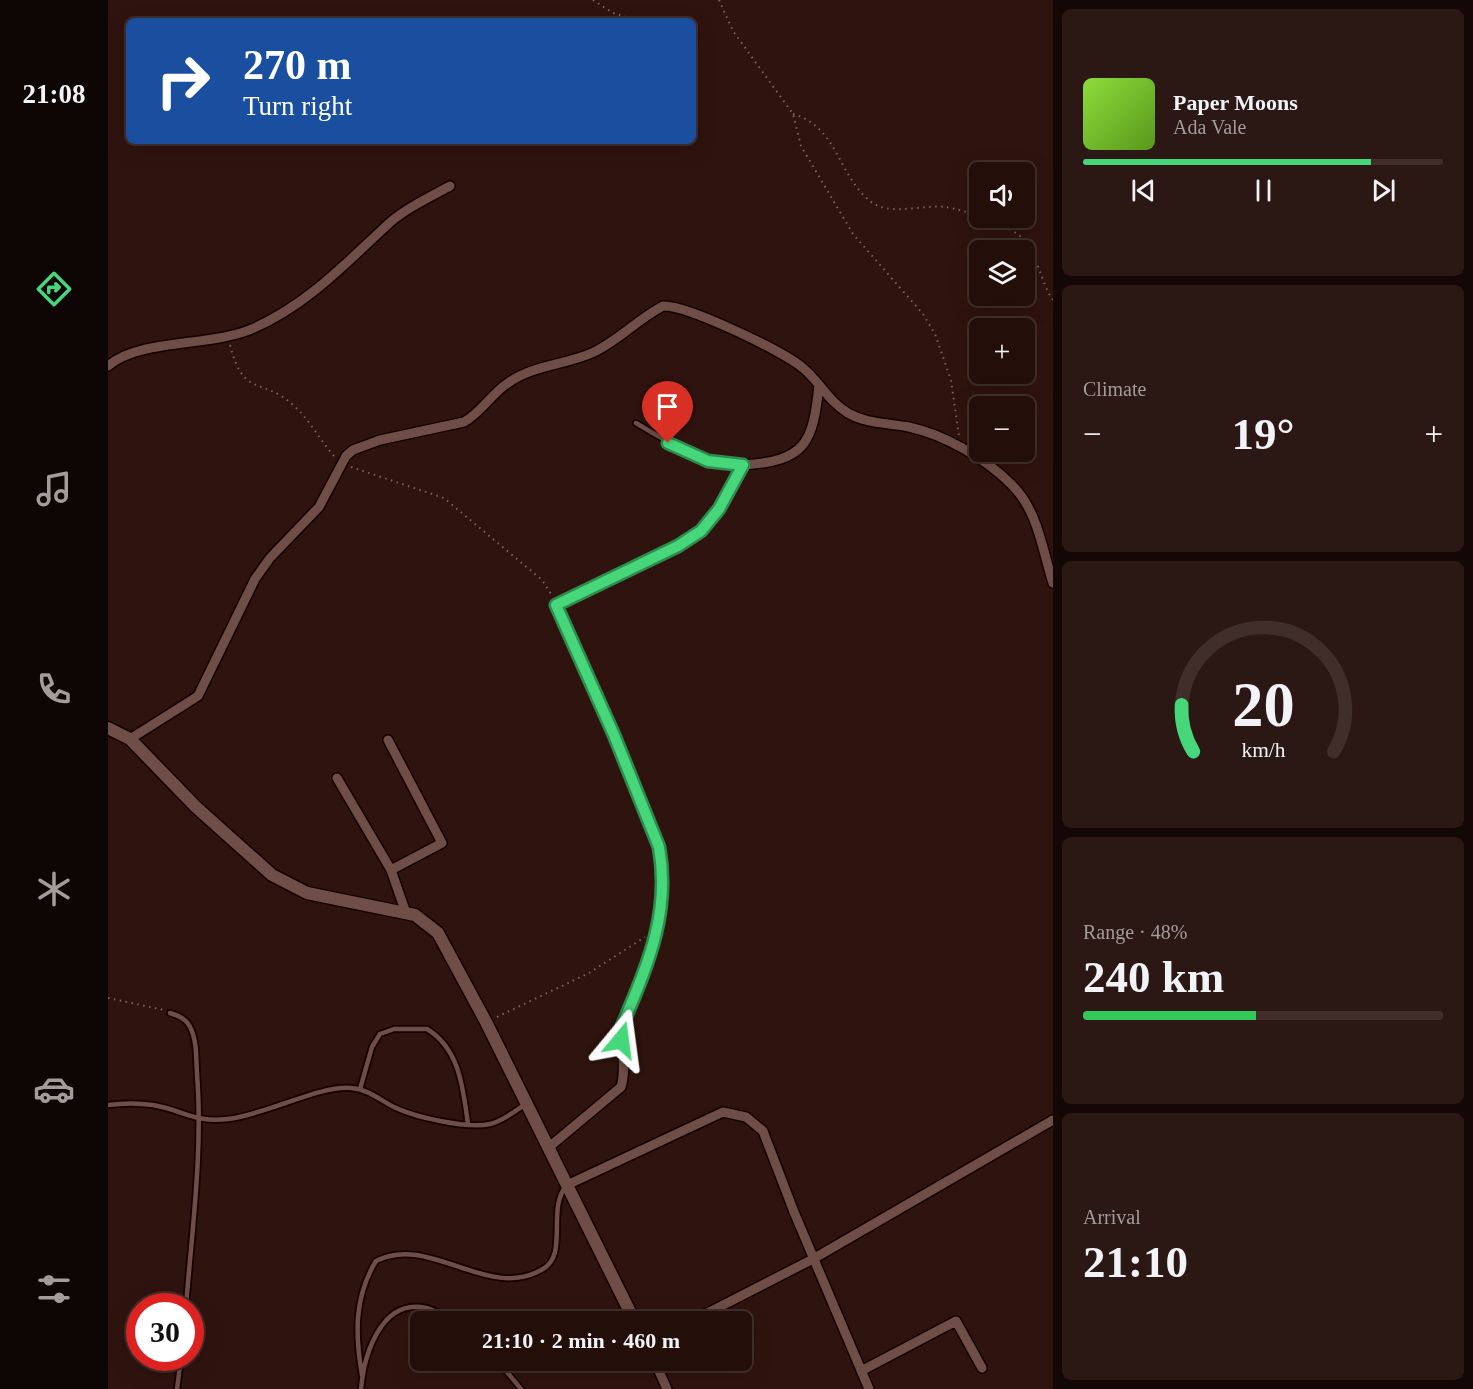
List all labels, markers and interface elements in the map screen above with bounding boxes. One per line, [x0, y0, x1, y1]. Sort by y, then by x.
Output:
icon: right [144, 42, 222, 120]
text: 270 m [243, 42, 352, 88]
text: 21:08 [23, 79, 86, 109]
text: Paper Moons [1173, 90, 1298, 115]
text: Turn right [243, 91, 352, 121]
text: Ada Vale [1173, 116, 1247, 138]
map controls [969, 162, 1035, 462]
button: sound [969, 162, 1035, 228]
icon: previous [1127, 174, 1160, 207]
icon: pause [1247, 174, 1280, 207]
icon: next [1367, 174, 1400, 207]
button: layers [969, 240, 1035, 306]
icon: directions [33, 268, 75, 310]
button: + [969, 318, 1035, 384]
text: Climate [1083, 378, 1146, 400]
pin [642, 381, 693, 443]
icon: arrive [651, 390, 684, 423]
button: − [969, 396, 1035, 462]
text: 19° [1232, 409, 1295, 459]
text: − [1083, 416, 1102, 452]
text: + [1424, 416, 1443, 452]
icon: music [33, 468, 75, 510]
icon: phone [33, 668, 75, 710]
text: 20 [1232, 670, 1294, 739]
text: km/h [1241, 738, 1285, 762]
icon: climate [33, 868, 75, 910]
text: Range · 48% [1083, 921, 1187, 943]
text: 240 km [1083, 952, 1224, 1002]
position arrow [589, 1008, 653, 1072]
icon: car [33, 1068, 75, 1110]
text: Arrival [1083, 1206, 1141, 1228]
text: 21:10 [1083, 1237, 1188, 1287]
icon: filters [33, 1268, 75, 1310]
speed limit sign: 30 [126, 1293, 204, 1371]
text: 21:10 · 2 min · 460 m [482, 1328, 680, 1353]

